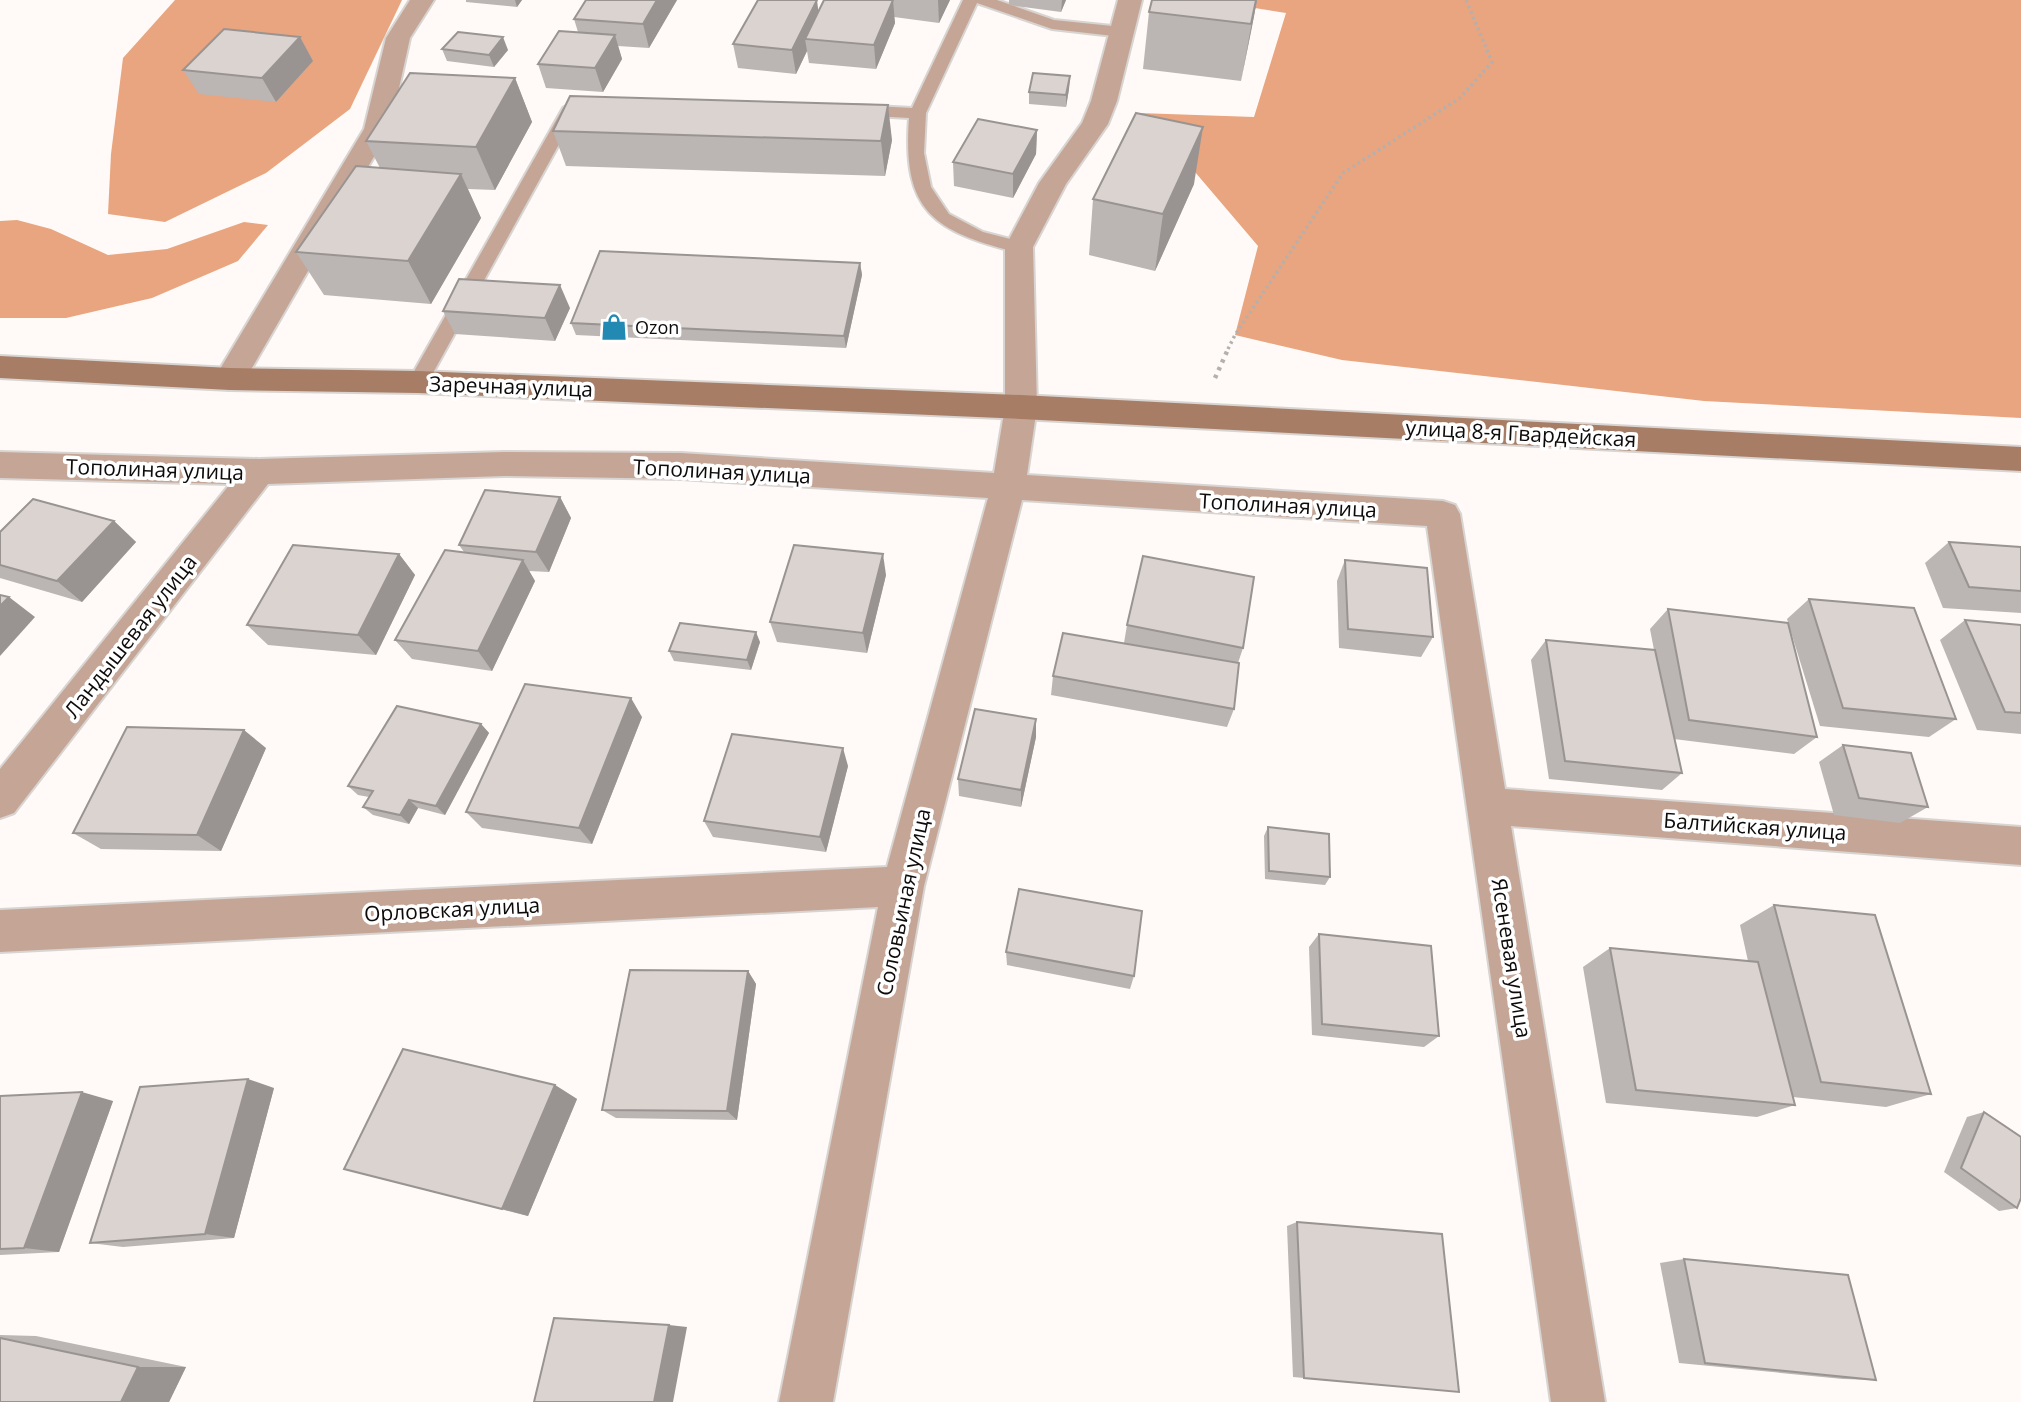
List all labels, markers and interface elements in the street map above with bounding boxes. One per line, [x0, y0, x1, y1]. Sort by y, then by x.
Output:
shop icon: Ozon [599, 312, 629, 342]
place label: Ozon [635, 315, 679, 339]
street label: Заречная улица [429, 369, 593, 403]
street label: улица 8-я Гвардейская [1405, 413, 1637, 453]
street label: Тополиная улица [66, 452, 244, 486]
street label: Тополиная улица [632, 452, 812, 490]
street label: Тополиная улица [1198, 486, 1378, 524]
street label: Ландышевая улица [57, 549, 203, 723]
street label: Соловьиная улица [869, 806, 937, 998]
street label: Балтийская улица [1663, 806, 1847, 846]
street label: Ясеневая улица [1486, 876, 1538, 1040]
street label: Орловская улица [363, 890, 541, 928]

